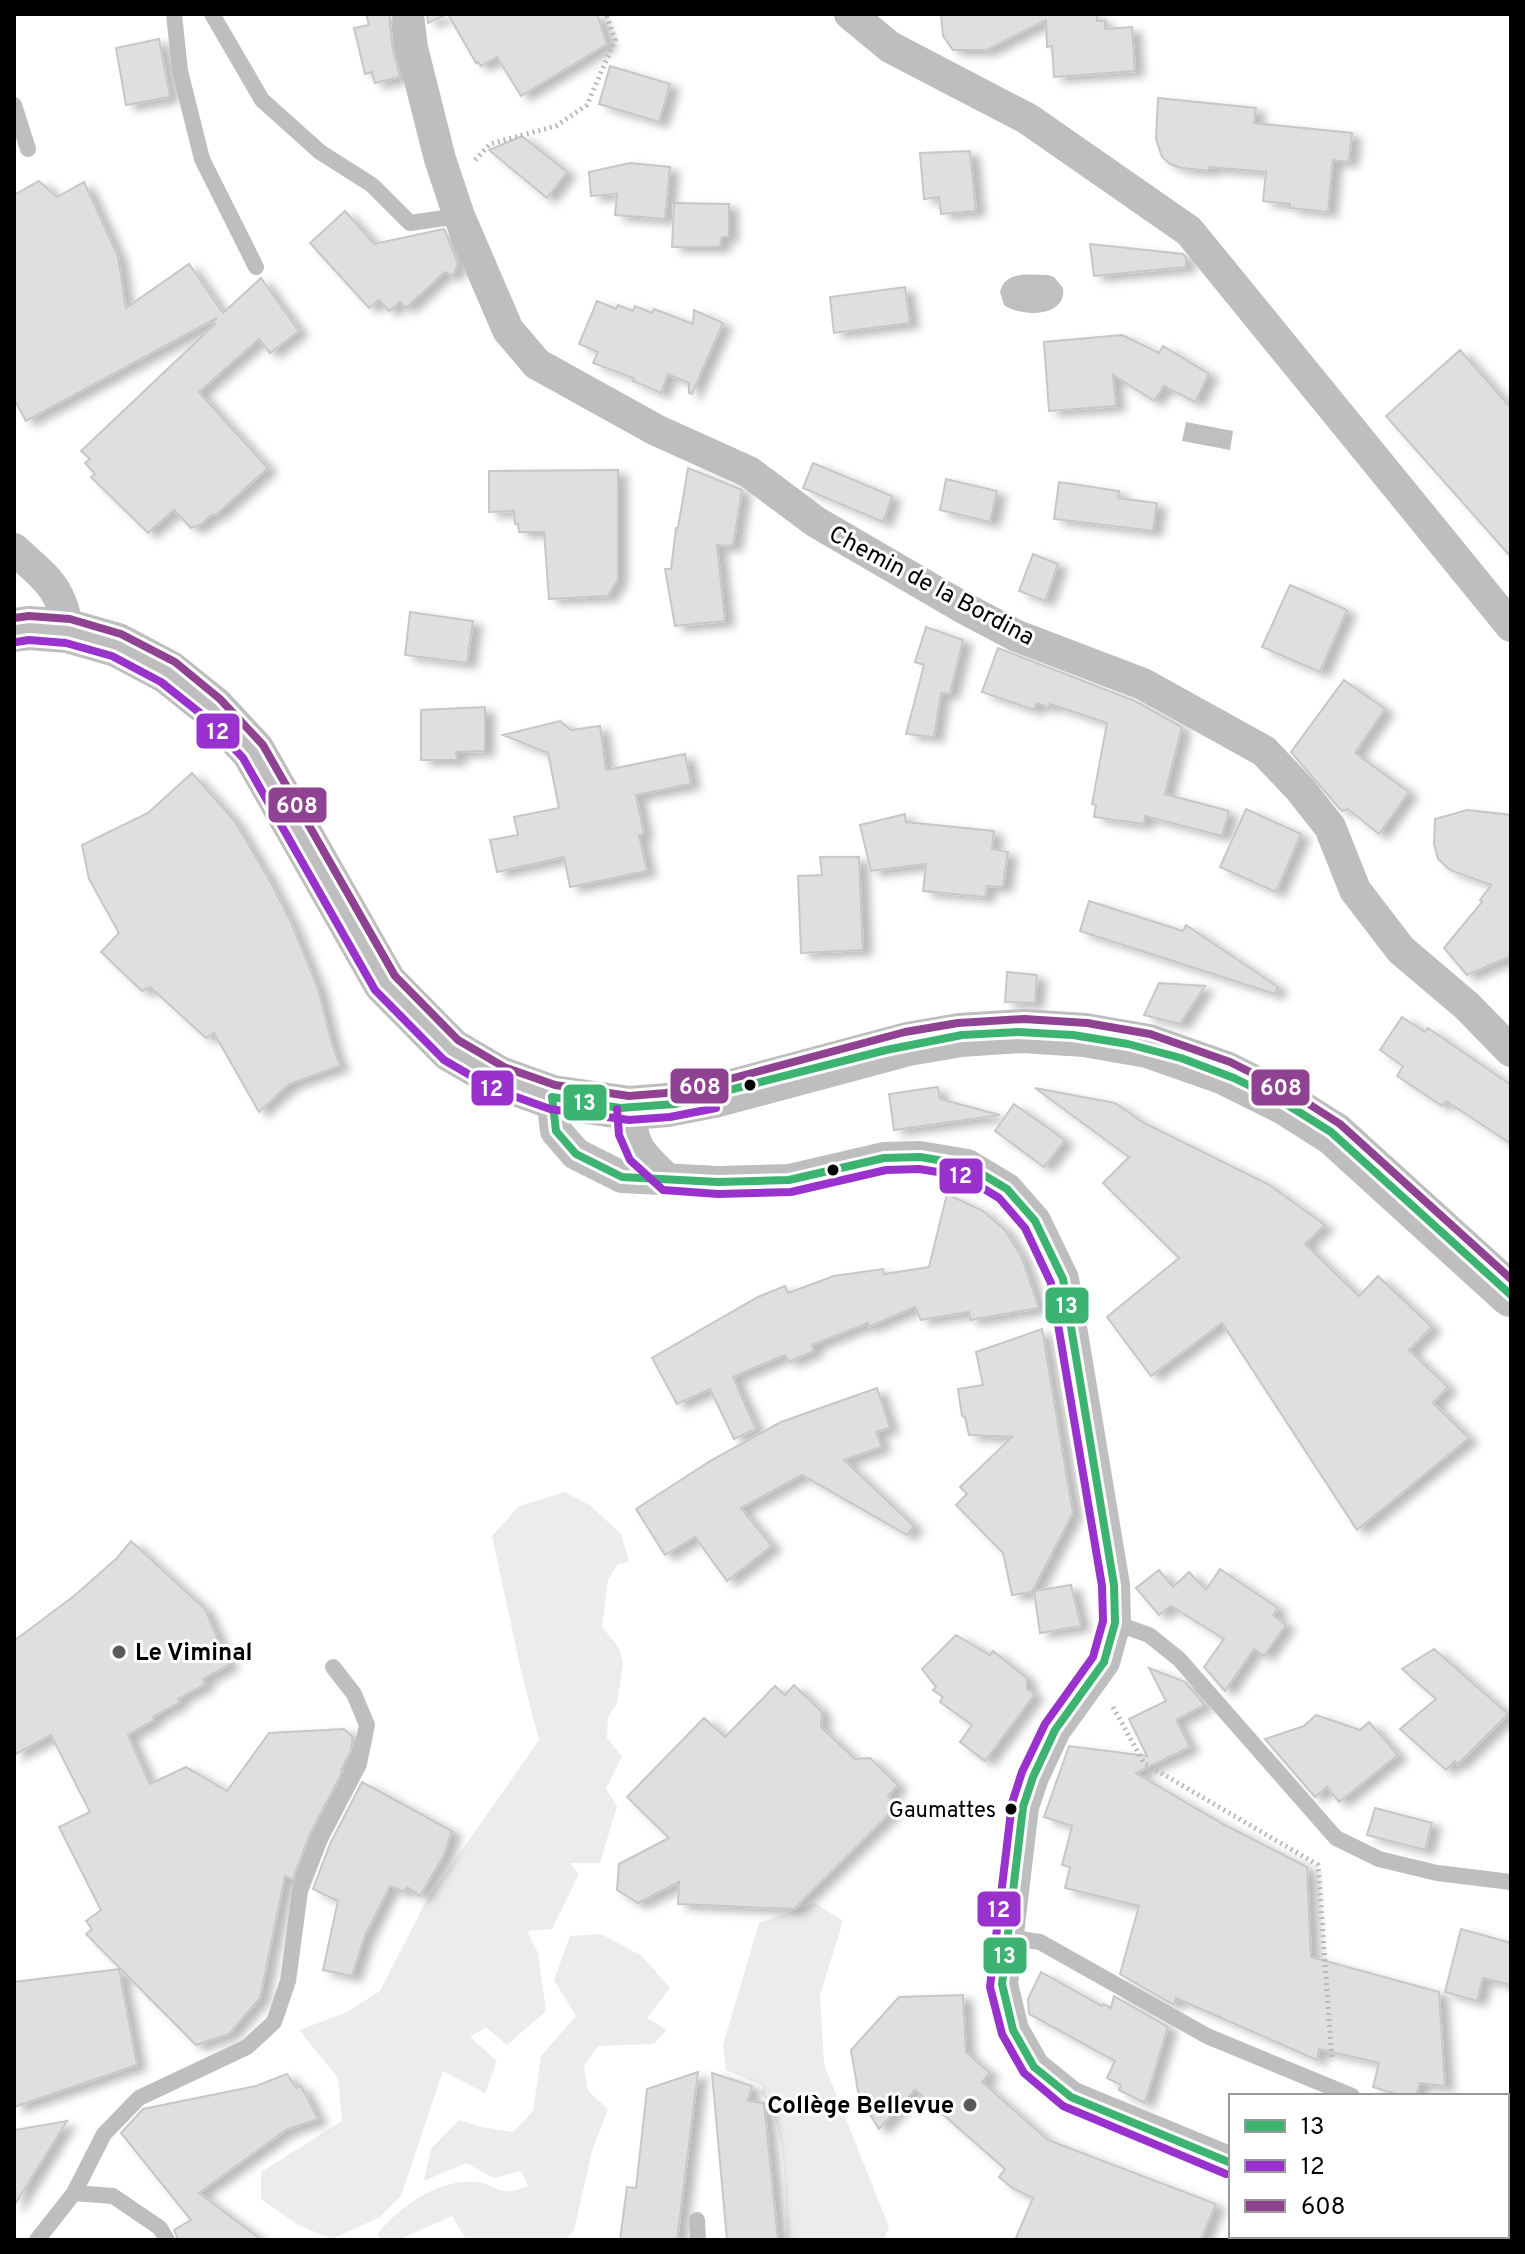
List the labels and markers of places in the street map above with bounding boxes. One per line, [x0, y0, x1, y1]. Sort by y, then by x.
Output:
unlabelled marker [742, 1077, 758, 1093]
unlabelled marker [825, 1162, 841, 1178]
place label: Le Viminal [135, 1639, 253, 1669]
marker: Le Viminal [110, 1643, 128, 1661]
place label: Gaumattes [889, 1798, 996, 1825]
marker: Gaumattes [1003, 1801, 1019, 1817]
place label: Collège Bellevue [767, 2092, 954, 2122]
marker: Collège Bellevue [961, 2096, 979, 2114]

